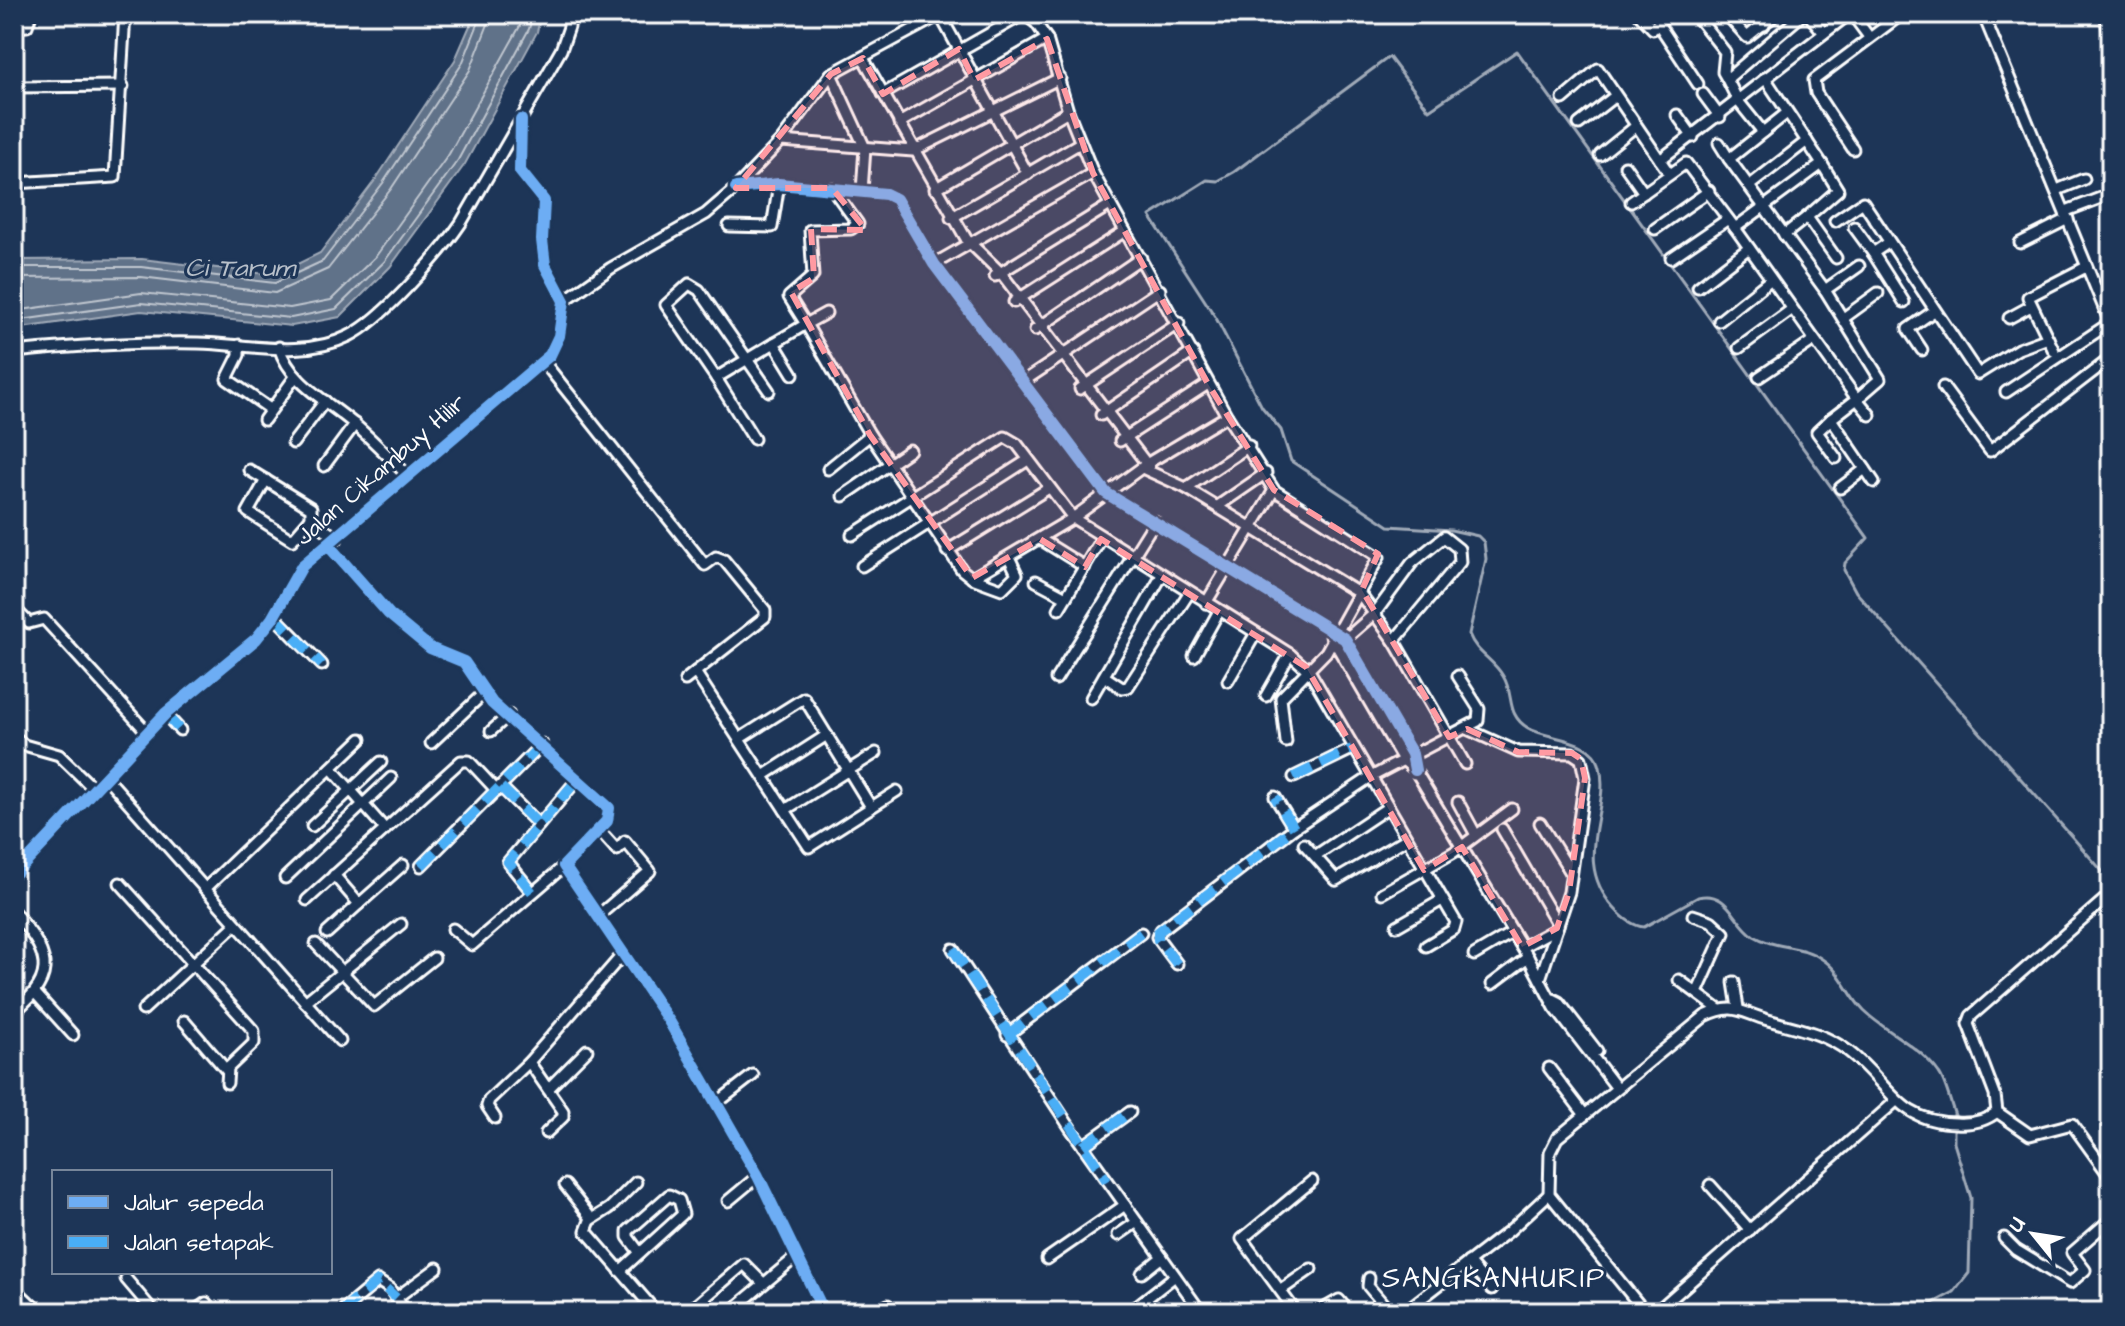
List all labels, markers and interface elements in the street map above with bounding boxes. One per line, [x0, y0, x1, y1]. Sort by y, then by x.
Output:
water label: Ci Tarum [185, 250, 298, 286]
street label: Jalan Cikambuy Hilir [288, 386, 474, 554]
legend [52, 1170, 332, 1274]
text: Jalur sepeda [124, 1186, 264, 1220]
north arrow [1993, 1194, 2073, 1274]
text: U [2000, 1212, 2033, 1238]
text: Jalan setapak [124, 1226, 274, 1260]
district label: SANGKANHURIP [1382, 1259, 1606, 1298]

